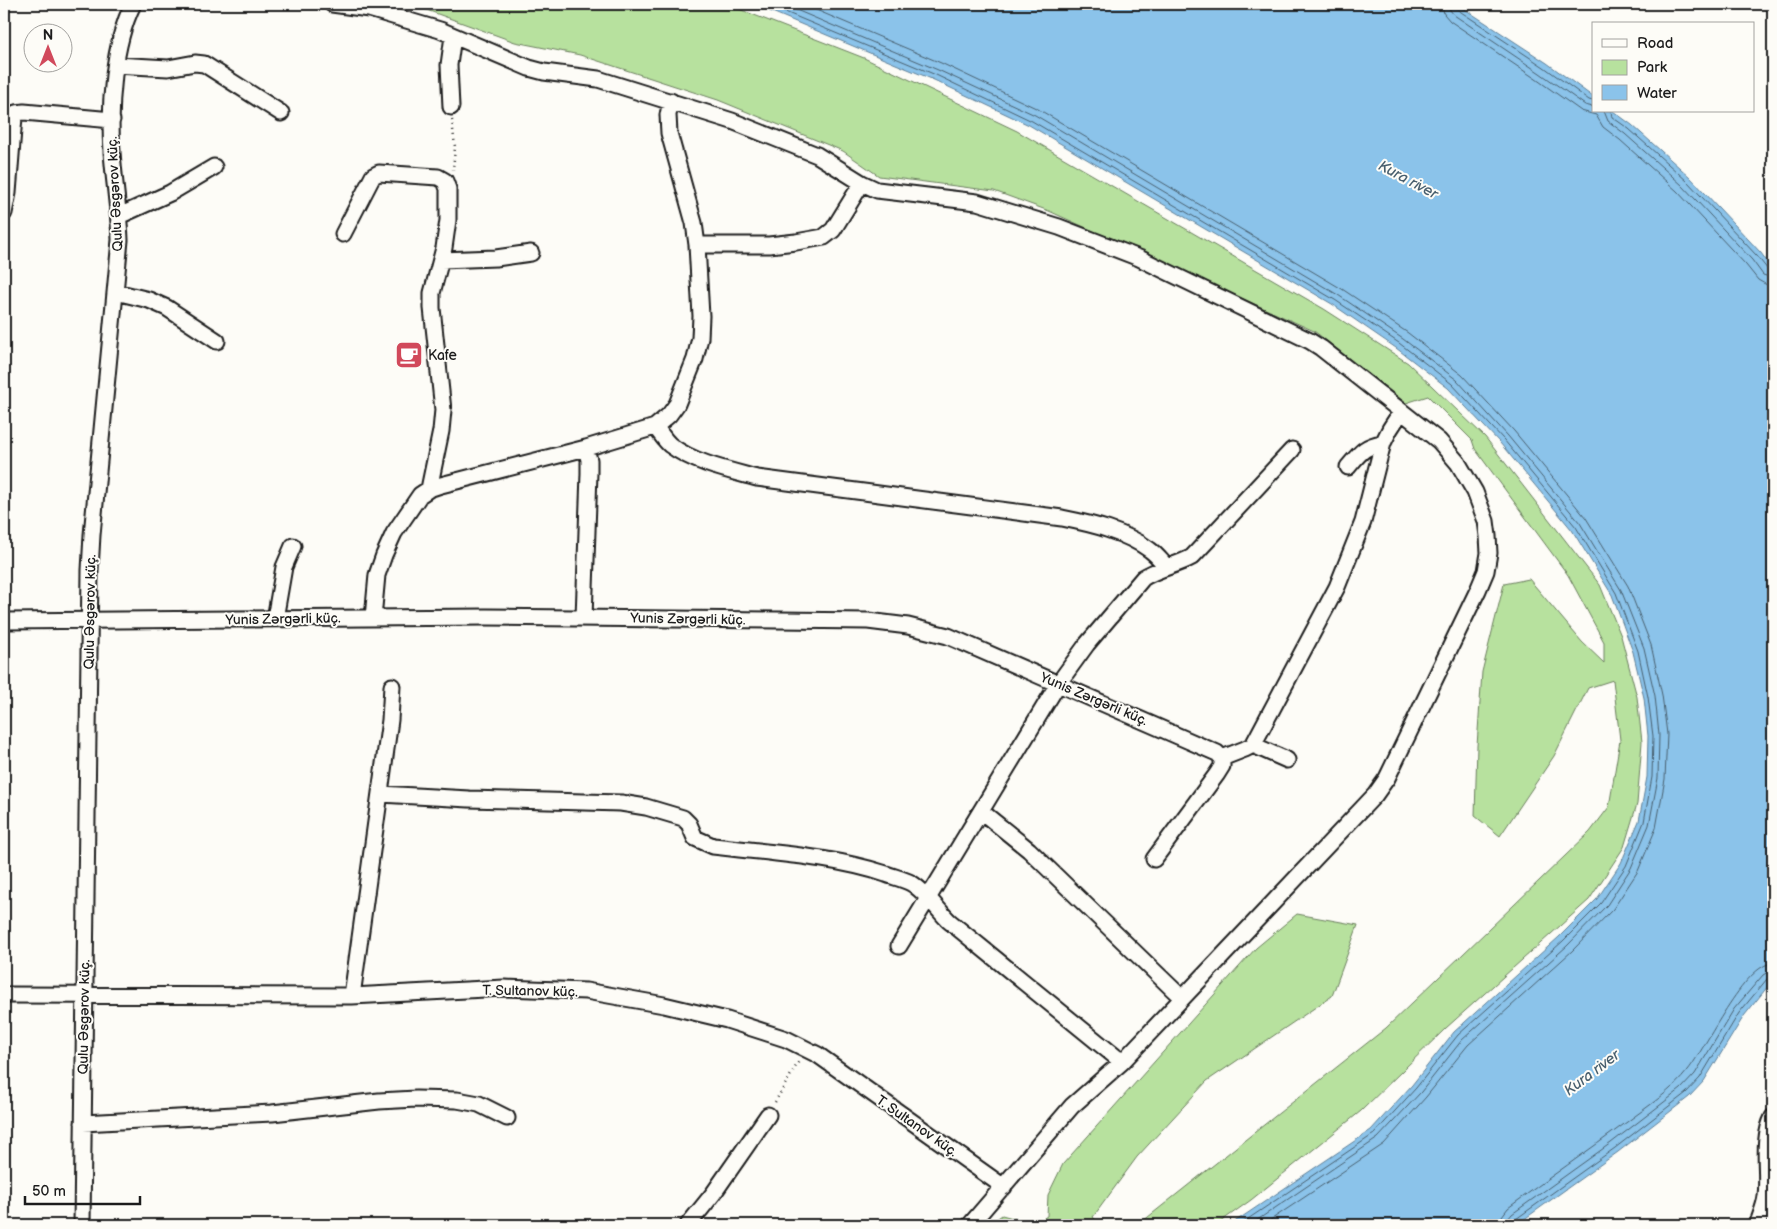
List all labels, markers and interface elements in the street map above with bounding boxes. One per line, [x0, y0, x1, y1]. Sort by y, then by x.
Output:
north arrow [22, 22, 72, 72]
legend [1592, 22, 1754, 112]
text: N [43, 27, 53, 44]
text: Road [1637, 34, 1673, 53]
text: Park [1637, 58, 1668, 77]
text: Water [1637, 84, 1677, 103]
street label: Qulu Əsgərov küç. [103, 136, 126, 252]
water label: Kura river [1375, 156, 1443, 204]
cafe icon: Kafe [394, 340, 424, 370]
place label: Kafe [428, 347, 457, 364]
street label: Qulu Əsgərov küç. [80, 554, 100, 670]
street label: Yunis Zərgərli küç. [224, 609, 341, 629]
street label: Yunis Zərgərli küç. [629, 609, 746, 629]
street label: Yunis Zərgərli küç. [1037, 668, 1151, 729]
street label: Qulu Əsgərov küç. [74, 959, 94, 1075]
street label: T. Sultanov küç. [482, 982, 578, 1000]
water label: Kura river [1560, 1045, 1625, 1100]
street label: T. Sultanov küç. [873, 1092, 961, 1160]
scale bar [25, 1174, 140, 1206]
text: 50 m [32, 1182, 66, 1201]

